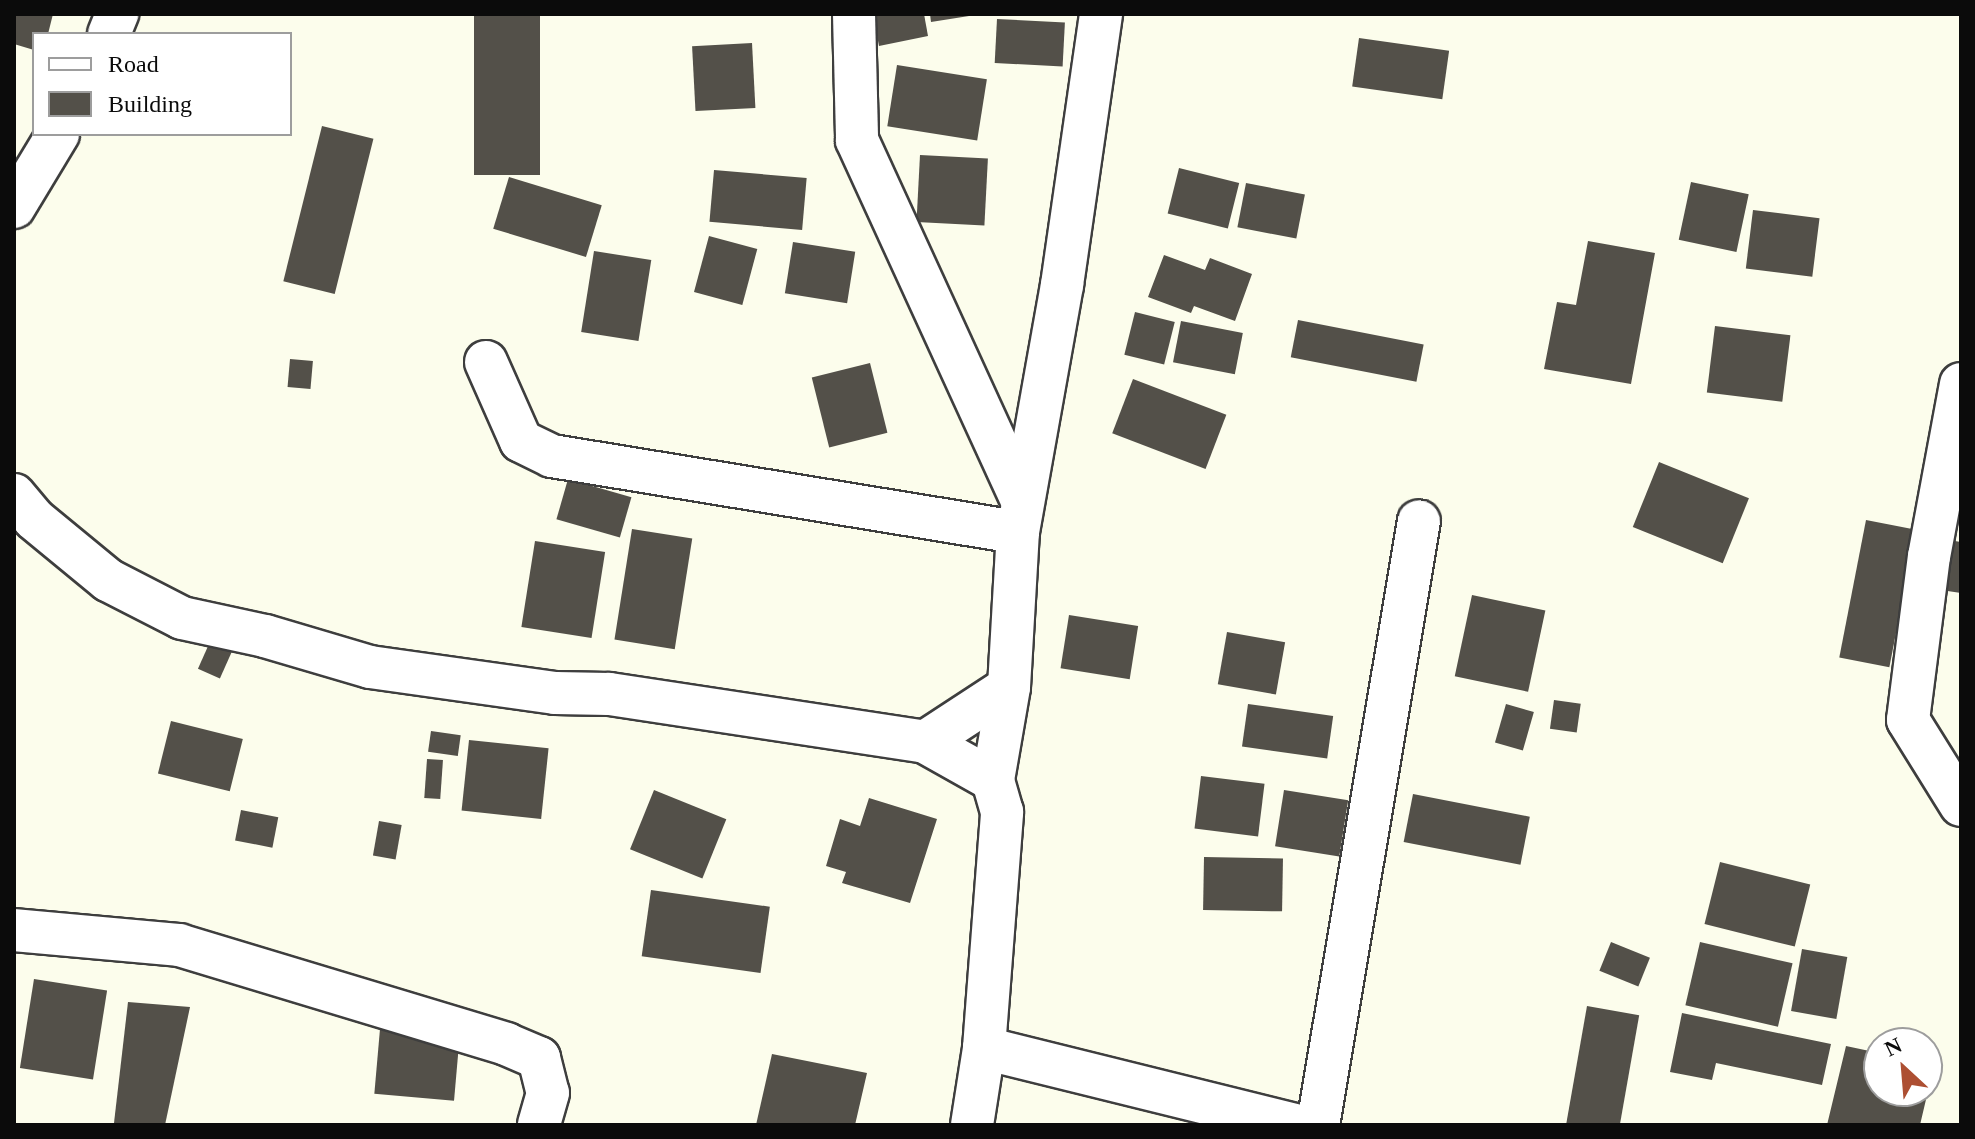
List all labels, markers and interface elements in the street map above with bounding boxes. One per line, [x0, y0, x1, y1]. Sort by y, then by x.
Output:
legend [32, 32, 292, 136]
text: Road [108, 51, 159, 77]
text: Building [108, 91, 192, 117]
north arrow [1863, 1027, 1943, 1107]
text: N [1881, 1032, 1906, 1061]

